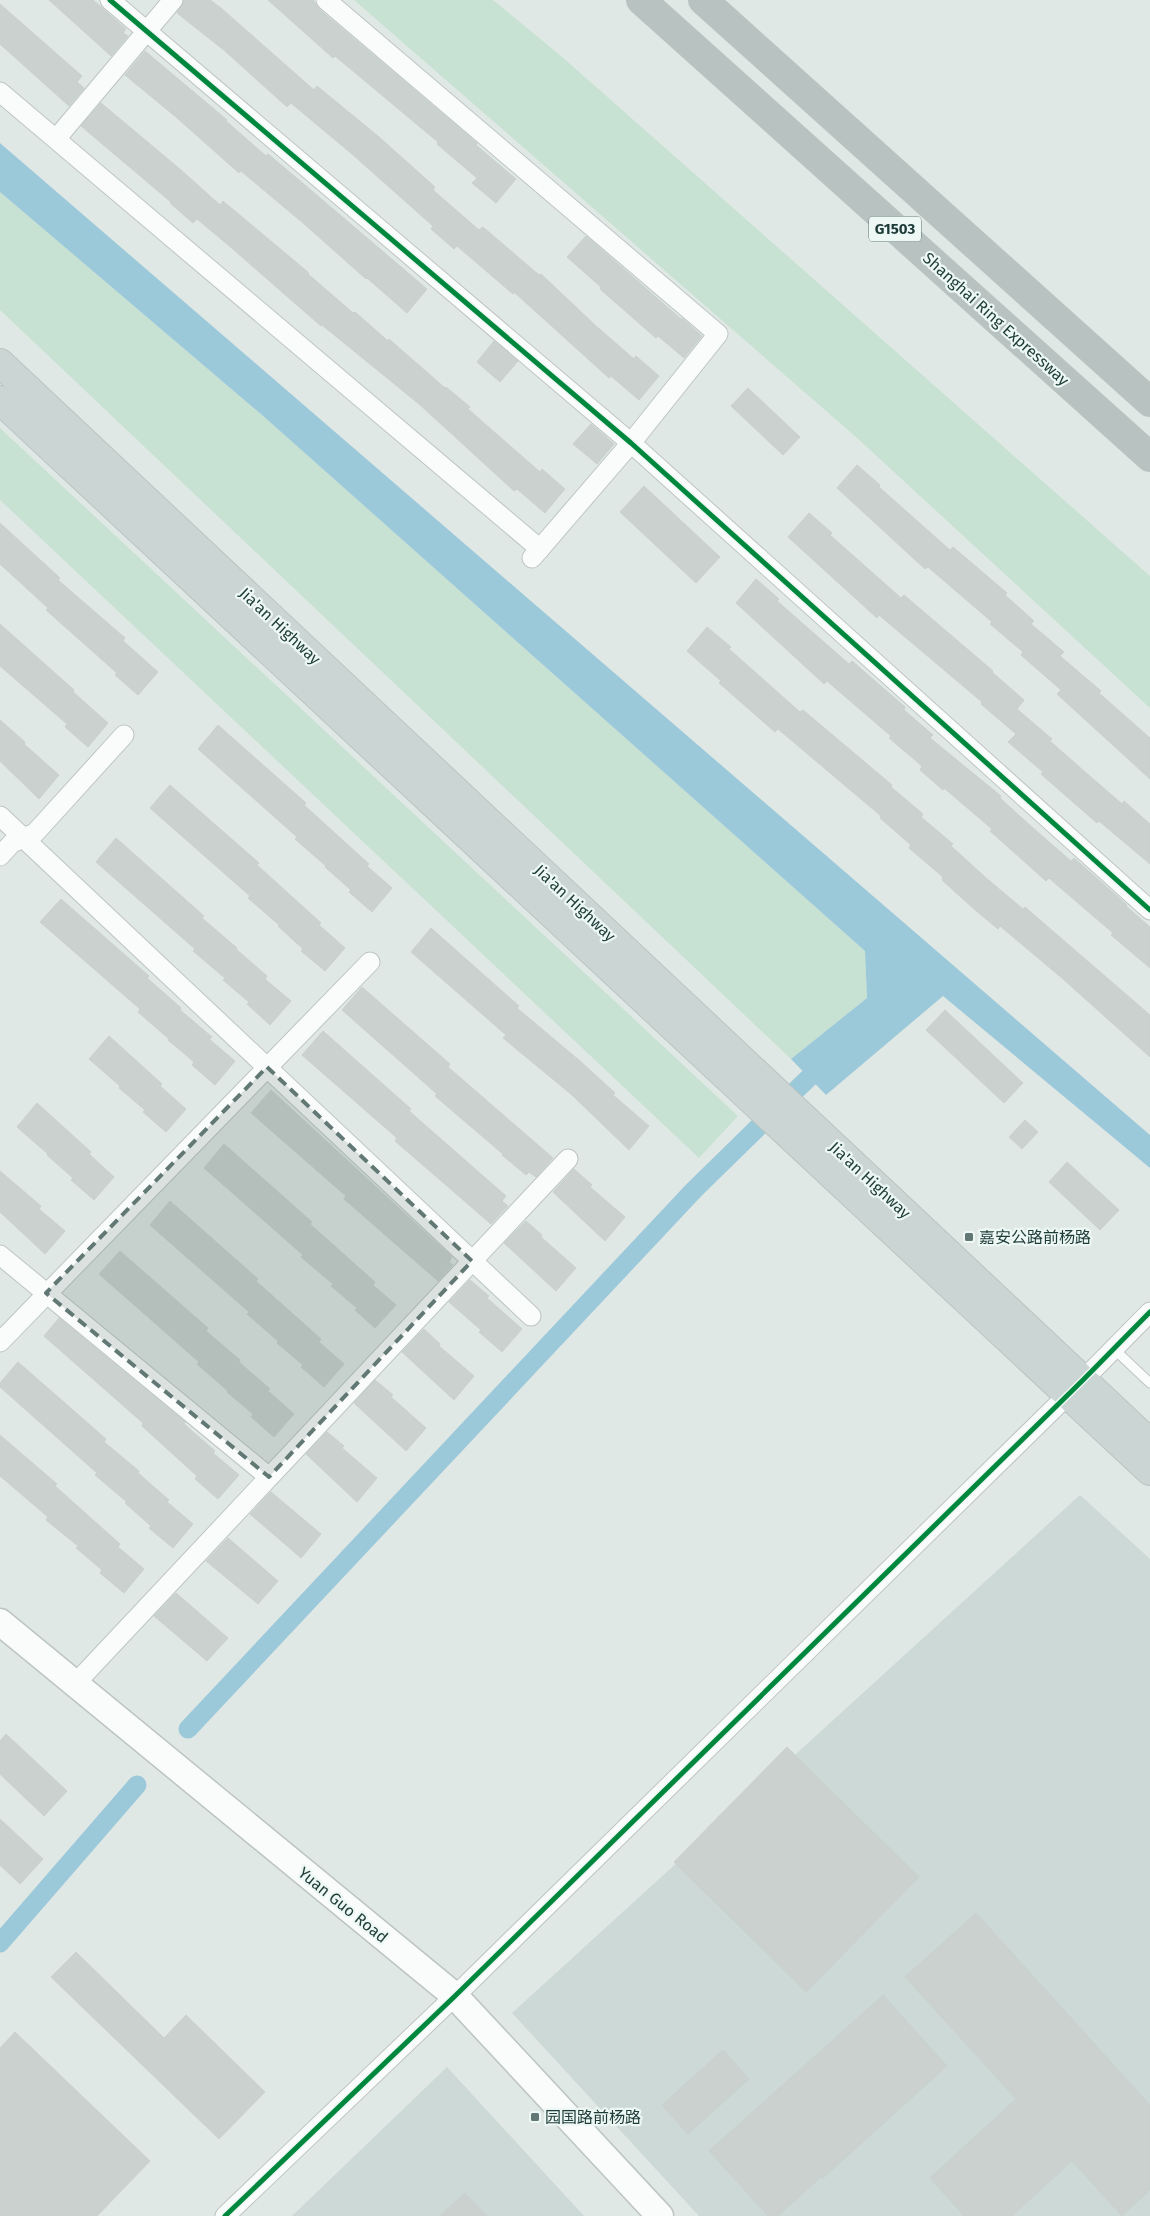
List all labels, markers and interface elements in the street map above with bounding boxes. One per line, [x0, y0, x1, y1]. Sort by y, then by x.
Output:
road number: G1503 [869, 216, 921, 242]
street label: Shanghai Ring Expressway [919, 248, 1073, 390]
street label: Jia'an Highway [235, 584, 325, 669]
street label: Jia'an Highway [530, 861, 620, 946]
street label: Jia'an Highway [825, 1138, 915, 1223]
place label: 嘉安公路前杨路 [979, 1228, 1091, 1247]
marker: 嘉安公路前杨路 [963, 1231, 975, 1243]
street label: Yuan Guo Road [294, 1863, 392, 1947]
place label: 园国路前杨路 [545, 2108, 641, 2127]
marker: 园国路前杨路 [529, 2111, 541, 2123]

